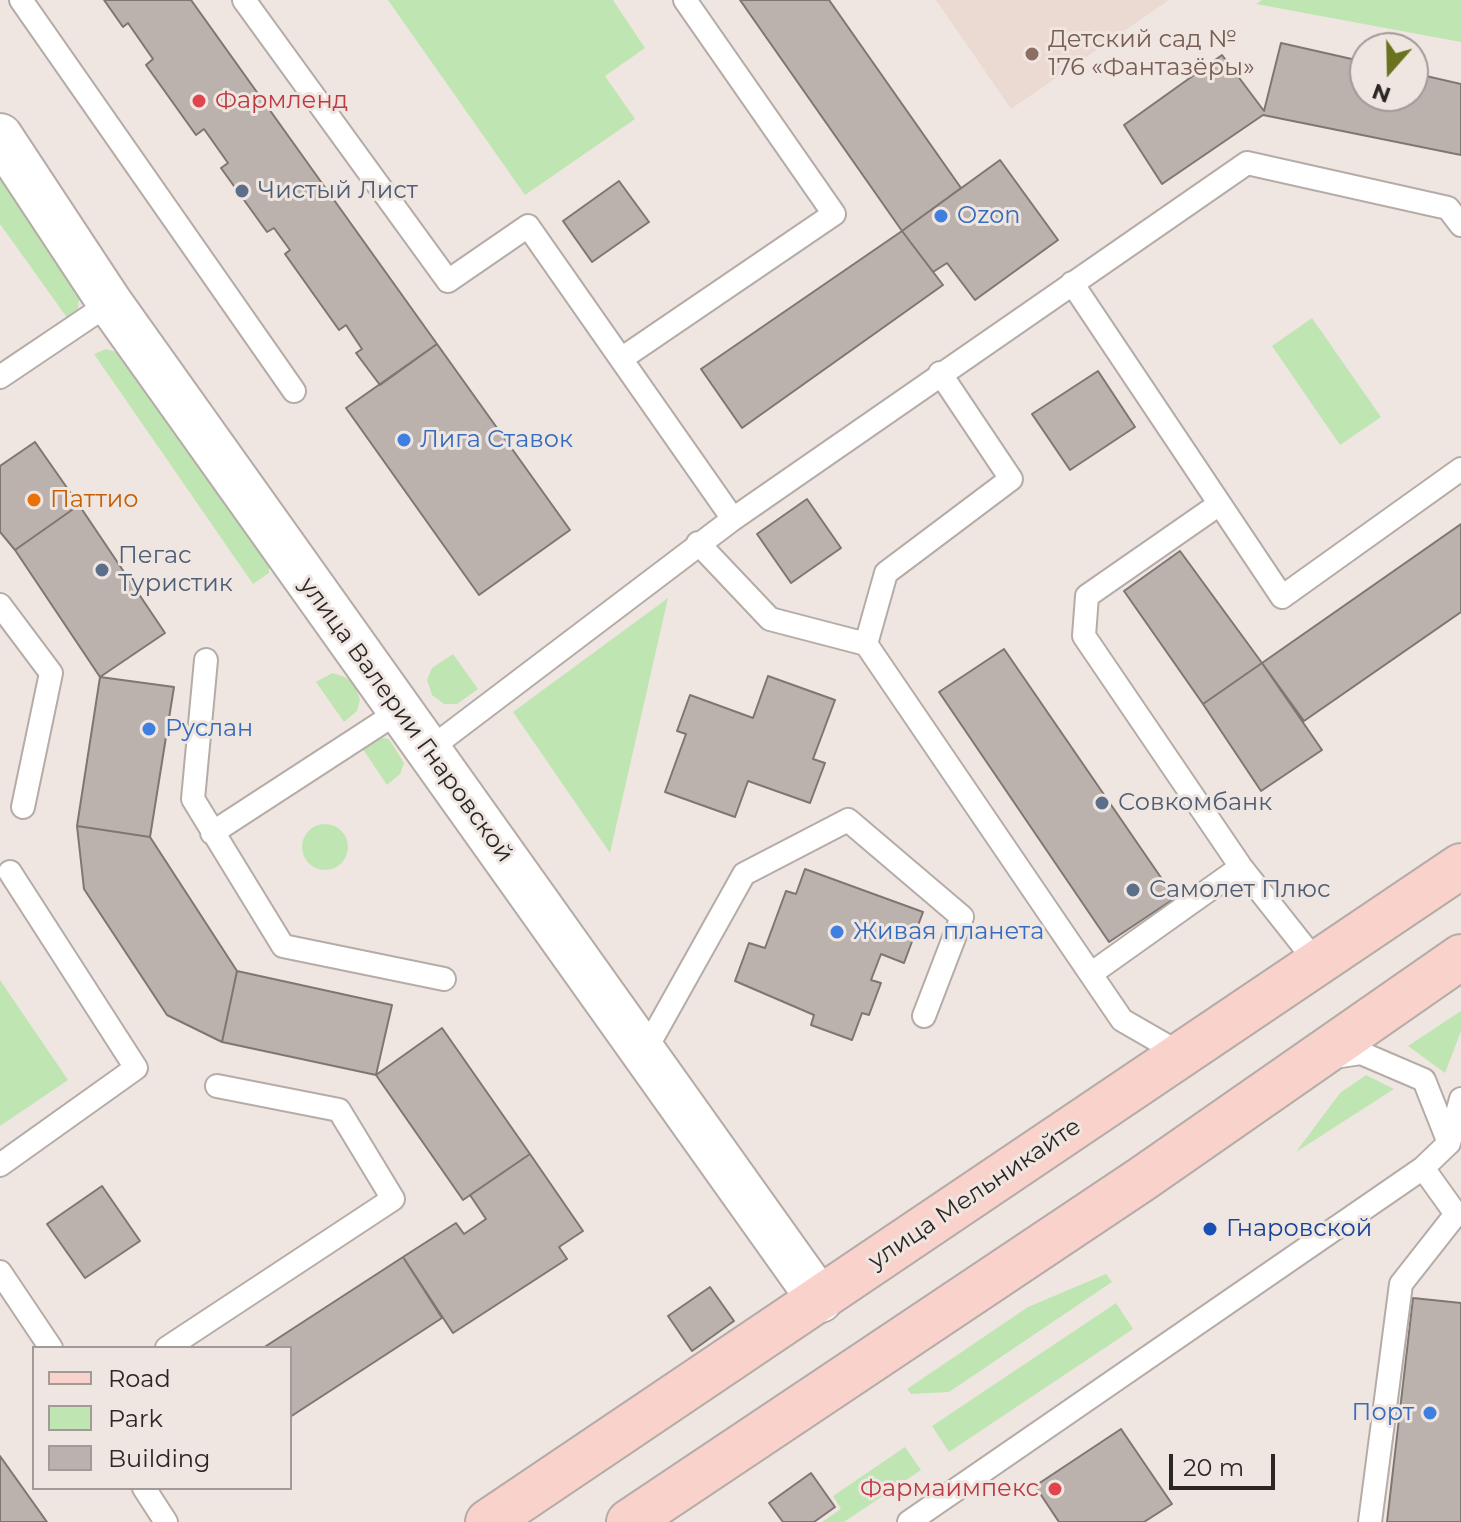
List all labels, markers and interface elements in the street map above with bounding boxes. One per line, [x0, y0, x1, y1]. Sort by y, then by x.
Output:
place label: Детский сад № 176 «Фантазёры» [1048, 26, 1255, 82]
north arrow [1349, 32, 1429, 112]
marker: Детский сад № 176 «Фантазёры» [1023, 45, 1041, 63]
text: N [1368, 77, 1394, 109]
place label: Фармленд [215, 87, 348, 115]
marker: Фармленд [190, 92, 208, 110]
place label: Чистый Лист [258, 177, 418, 205]
marker: Чистый Лист [233, 182, 251, 200]
place label: Ozon [957, 202, 1020, 230]
marker: Ozon [932, 207, 950, 225]
place label: Лига Ставок [420, 426, 573, 454]
marker: Лига Ставок [395, 431, 413, 449]
place label: Паттио [50, 486, 139, 514]
marker: Паттио [25, 491, 43, 509]
place label: Пегас Туристик [118, 542, 233, 598]
marker: Пегас Туристик [93, 561, 111, 579]
street label: улица Валерии Гнаровской [293, 572, 519, 868]
place label: Руслан [165, 715, 253, 743]
marker: Руслан [140, 720, 158, 738]
place label: Совкомбанк [1118, 789, 1272, 817]
marker: Совкомбанк [1093, 794, 1111, 812]
place label: Самолет Плюс [1149, 876, 1330, 904]
marker: Самолет Плюс [1124, 881, 1142, 899]
place label: Живая планета [853, 918, 1044, 946]
marker: Живая планета [828, 923, 846, 941]
street label: улица Мельникайте [863, 1112, 1087, 1276]
place label: Гнаровской [1226, 1215, 1372, 1243]
marker: Гнаровской [1201, 1220, 1219, 1238]
legend [32, 1346, 292, 1490]
text: Road [108, 1364, 171, 1393]
place label: Порт [1352, 1399, 1414, 1427]
text: Park [108, 1404, 163, 1433]
marker: Порт [1421, 1404, 1439, 1422]
scale bar [1173, 1438, 1279, 1488]
text: Building [108, 1444, 211, 1473]
text: 20 m [1183, 1453, 1244, 1482]
place label: Фармаимпекс [860, 1475, 1039, 1503]
marker: Фармаимпекс [1046, 1480, 1064, 1498]

